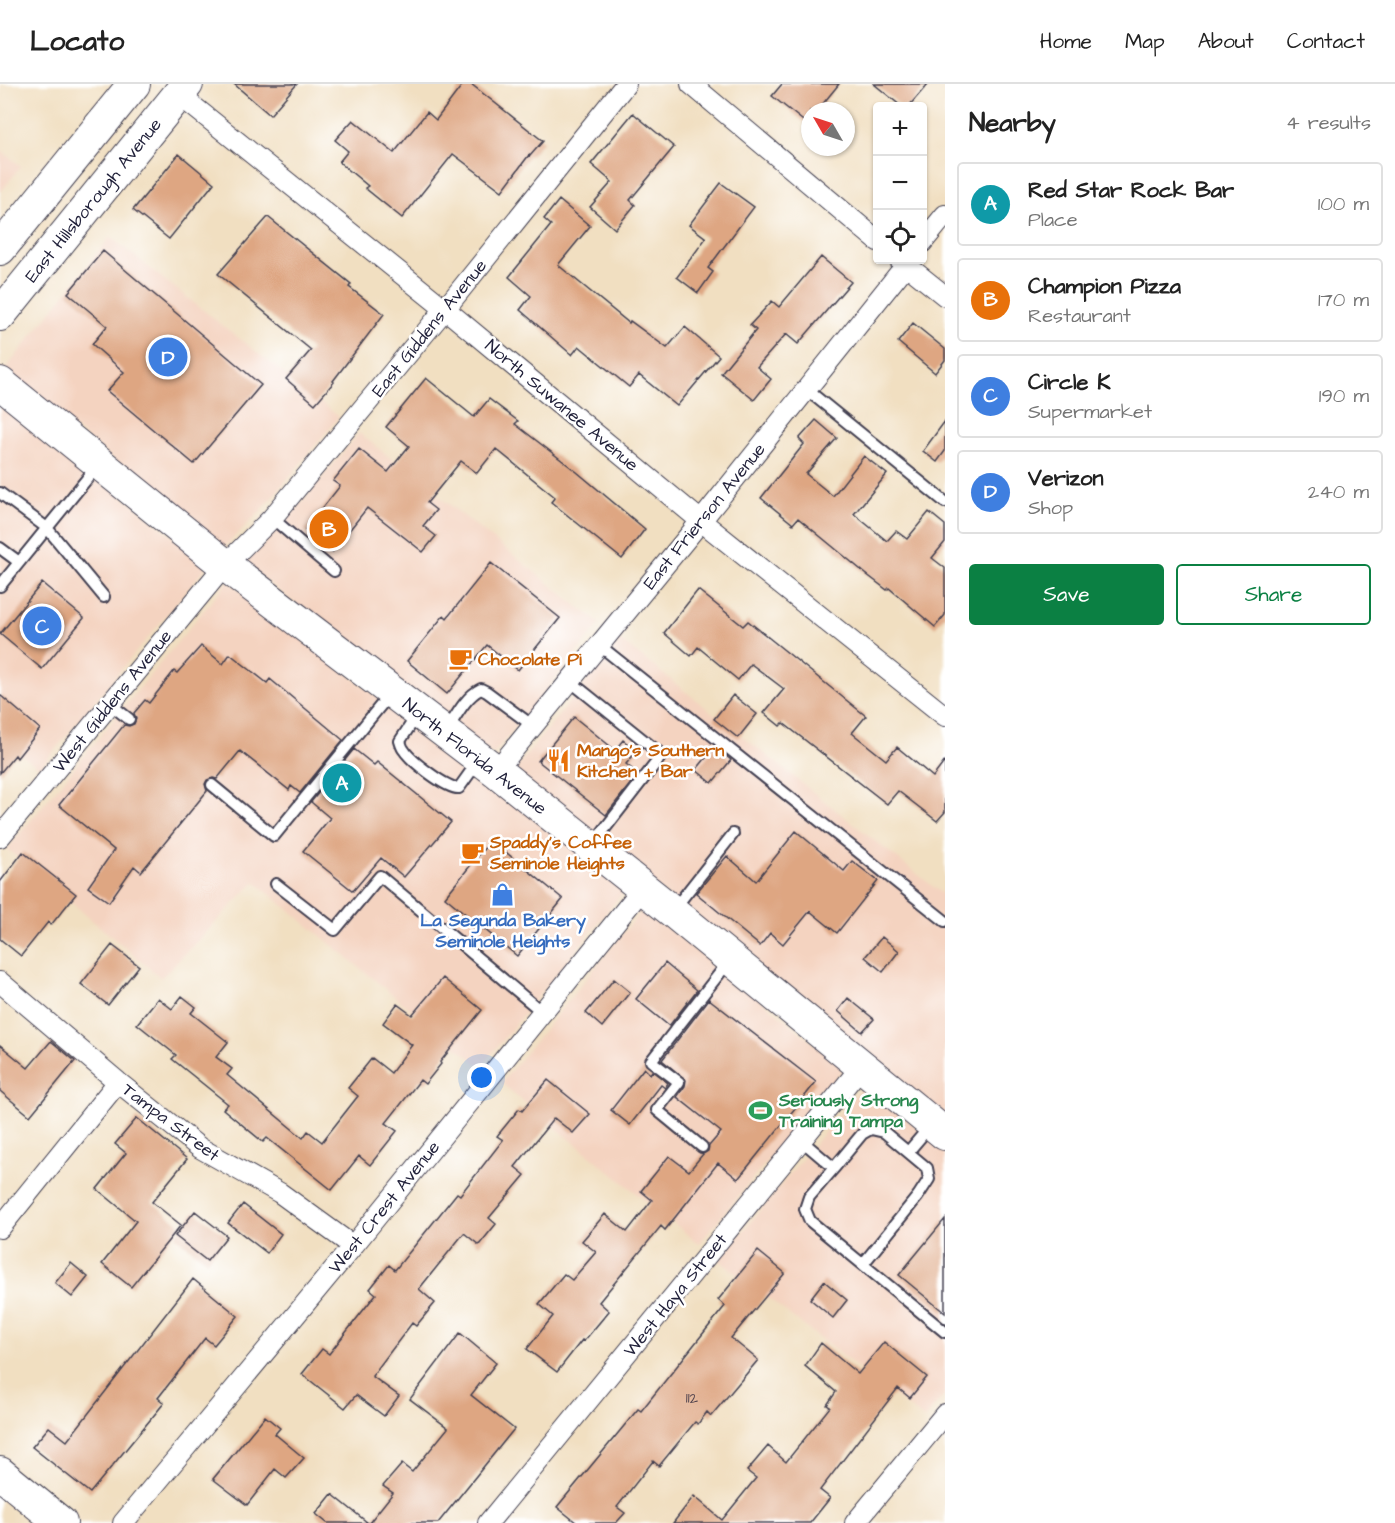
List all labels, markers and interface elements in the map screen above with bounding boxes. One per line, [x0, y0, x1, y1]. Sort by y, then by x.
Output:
text: Locato [30, 22, 124, 61]
text: Home [1040, 27, 1092, 56]
text: Map [1125, 27, 1165, 56]
text: About [1198, 27, 1254, 56]
text: Contact [1287, 27, 1365, 56]
north arrow [801, 102, 855, 156]
map controls [873, 102, 927, 264]
button: + [873, 102, 927, 156]
text: Nearby [969, 105, 1056, 141]
text: 4 results [1286, 109, 1371, 137]
street label: East Hillsborough Avenue [19, 113, 169, 288]
button: − [873, 156, 927, 210]
text: Red Star Rock Bar [1028, 175, 1234, 206]
text: A [984, 190, 997, 218]
text: 100 m [1318, 190, 1369, 218]
text: Place [1028, 206, 1078, 234]
button: locate [873, 210, 927, 264]
street label: East Giddens Avenue [366, 254, 493, 402]
text: Champion Pizza [1028, 271, 1181, 302]
text: B [983, 286, 998, 314]
text: 170 m [1318, 286, 1369, 314]
text: Restaurant [1028, 302, 1131, 330]
pin: D [148, 334, 188, 380]
street label: North Suwanee Avenue [480, 334, 644, 477]
text: Circle K [1028, 367, 1110, 398]
text: C [983, 382, 998, 410]
text: 190 m [1319, 382, 1369, 410]
text: Supermarket [1028, 398, 1152, 426]
street label: East Frierson Avenue [637, 438, 772, 595]
text: Verizon [1028, 463, 1103, 494]
text: D [984, 478, 997, 506]
text: 240 m [1308, 478, 1369, 506]
text: Shop [1028, 494, 1073, 522]
pin: B [310, 506, 348, 552]
button: Save [969, 564, 1164, 625]
button: Share [1176, 564, 1371, 625]
pin: C [22, 604, 62, 648]
street label: West Giddens Avenue [47, 624, 178, 778]
cafe icon: Chocolate Pi [447, 646, 473, 672]
place label: Chocolate Pi [478, 647, 582, 672]
street label: North Florida Avenue [397, 692, 552, 821]
place label: Mango's Southern Kitchen + Bar [577, 738, 724, 784]
restaurant icon: Mango's Southern Kitchen + Bar [546, 747, 572, 773]
pin: A [322, 760, 362, 806]
place label: Spaddy's Coffee Seminole Heights [489, 830, 632, 877]
cafe icon: Spaddy's Coffee Seminole Heights [459, 839, 485, 865]
shop icon: La Segunda Bakery Seminole Heights [490, 881, 516, 907]
place label: La Segunda Bakery Seminole Heights [420, 908, 586, 955]
your location [467, 1063, 496, 1092]
street label: Tampa Street [117, 1077, 225, 1168]
place label: Seriously Strong Training Tampa [778, 1088, 919, 1135]
sports icon: Seriously Strong Training Tampa [748, 1097, 774, 1123]
street label: West Crest Avenue [323, 1135, 446, 1279]
street label: West Haya Street [618, 1228, 734, 1363]
house number: 112 [686, 1388, 699, 1409]

